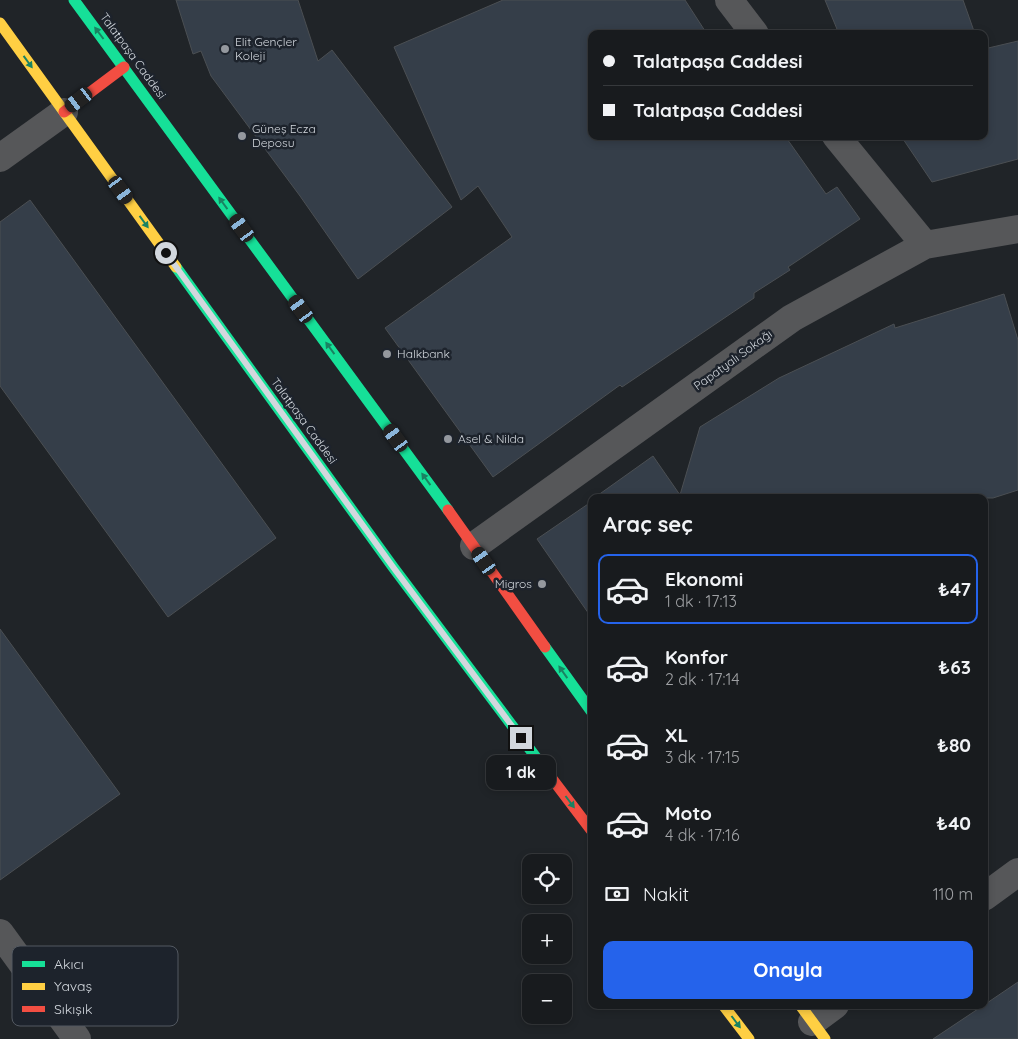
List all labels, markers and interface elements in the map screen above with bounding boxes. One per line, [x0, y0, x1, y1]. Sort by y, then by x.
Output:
street label: Talatpaşa Caddesi [97, 10, 170, 102]
one-way arrow [94, 26, 104, 40]
place label: Elit Gençler Koleji [235, 34, 297, 63]
marker: Elit Gençler Koleji [219, 43, 231, 55]
text: Talatpaşa Caddesi [633, 49, 803, 73]
one-way arrow [23, 55, 34, 68]
car [62, 85, 95, 115]
text: Talatpaşa Caddesi [633, 98, 803, 122]
place label: Güneş Ecza Deposu [252, 121, 316, 150]
marker: Güneş Ecza Deposu [236, 130, 248, 142]
car [106, 173, 135, 207]
one-way arrow [218, 197, 229, 210]
car [227, 211, 256, 245]
one-way arrow [139, 215, 149, 229]
route start [155, 242, 177, 264]
car [286, 292, 315, 326]
street label: Papatyalı Sokağı [691, 326, 775, 393]
one-way arrow [325, 341, 335, 355]
place label: Halkbank [397, 346, 450, 361]
marker: Halkbank [381, 348, 393, 360]
street label: Talatpaşa Caddesi [268, 375, 341, 467]
car [381, 421, 410, 455]
place label: Asel & Nilda [458, 431, 524, 446]
marker: Asel & Nilda [442, 433, 454, 445]
one-way arrow [421, 472, 431, 486]
text: Araç seç [603, 510, 693, 538]
car [469, 544, 498, 578]
icon: car [605, 567, 650, 612]
text: Ekonomi [665, 567, 743, 591]
place label: Migros [495, 576, 532, 591]
text: ₺47 [938, 577, 971, 601]
marker: Migros [536, 578, 548, 590]
text: 1 dk · 17:13 [665, 591, 737, 611]
icon: car [605, 645, 650, 690]
text: Konfor [665, 645, 728, 669]
text: ₺63 [938, 655, 971, 679]
one-way arrow [558, 665, 568, 678]
text: 2 dk · 17:14 [665, 669, 740, 689]
icon: car [605, 723, 650, 768]
text: XL [665, 723, 688, 747]
route end [510, 727, 532, 749]
text: ₺80 [937, 733, 971, 757]
text: 3 dk · 17:15 [665, 747, 740, 767]
callout: 1 dk [486, 756, 556, 790]
text: 1 dk [506, 762, 536, 782]
one-way arrow [564, 795, 575, 808]
icon: car [605, 801, 650, 846]
text: Moto [665, 801, 712, 825]
text: ₺40 [936, 811, 971, 835]
text: 4 dk · 17:16 [665, 825, 740, 845]
map controls [522, 854, 572, 1024]
button: locate [522, 854, 572, 904]
icon: cash [603, 880, 631, 908]
text: Nakit [643, 882, 689, 906]
text: 110 m [933, 884, 973, 904]
button: + [522, 914, 572, 964]
button: Onayla [603, 941, 973, 999]
legend [12, 946, 178, 1026]
text: Akıcı [54, 955, 84, 973]
button: − [522, 974, 572, 1024]
text: Yavaş [54, 977, 92, 995]
text: Sıkışık [54, 1000, 92, 1018]
one-way arrow [731, 1015, 741, 1029]

